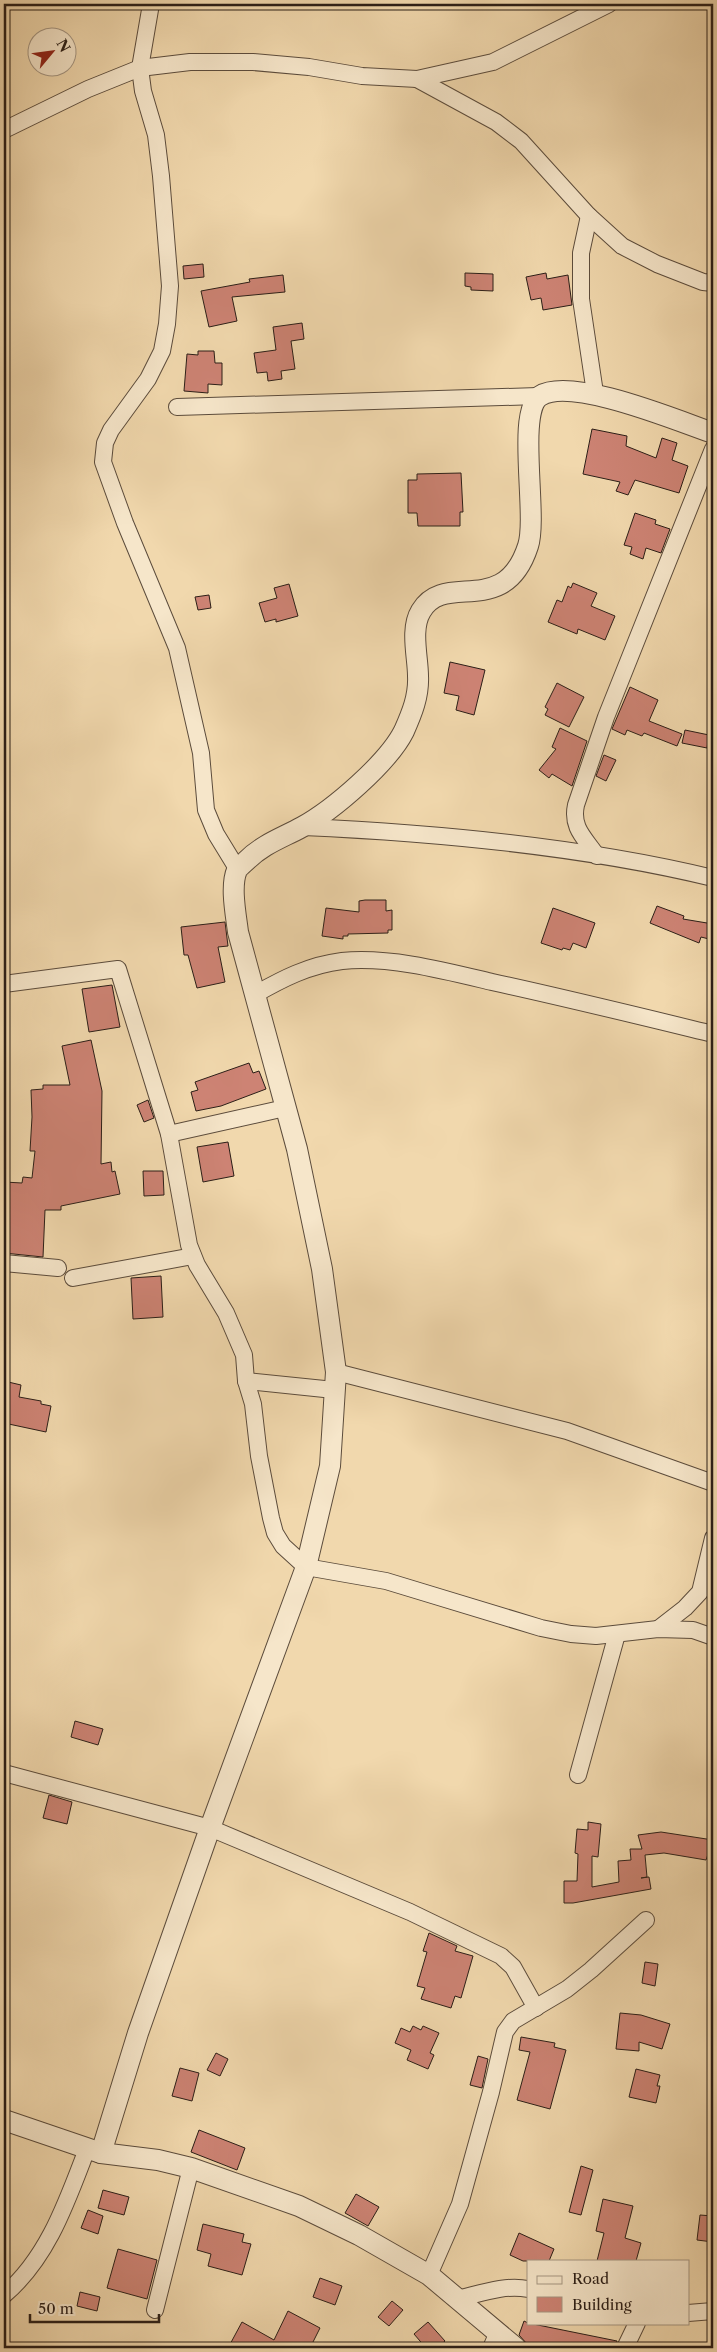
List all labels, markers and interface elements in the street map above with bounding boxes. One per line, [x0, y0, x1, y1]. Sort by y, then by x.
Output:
north arrow [28, 28, 78, 78]
text: N [53, 36, 74, 55]
legend [527, 2260, 690, 2324]
text: Road [572, 2269, 609, 2288]
scale bar [30, 2292, 159, 2324]
text: Building [572, 2295, 632, 2314]
text: 50 m [38, 2299, 74, 2318]

